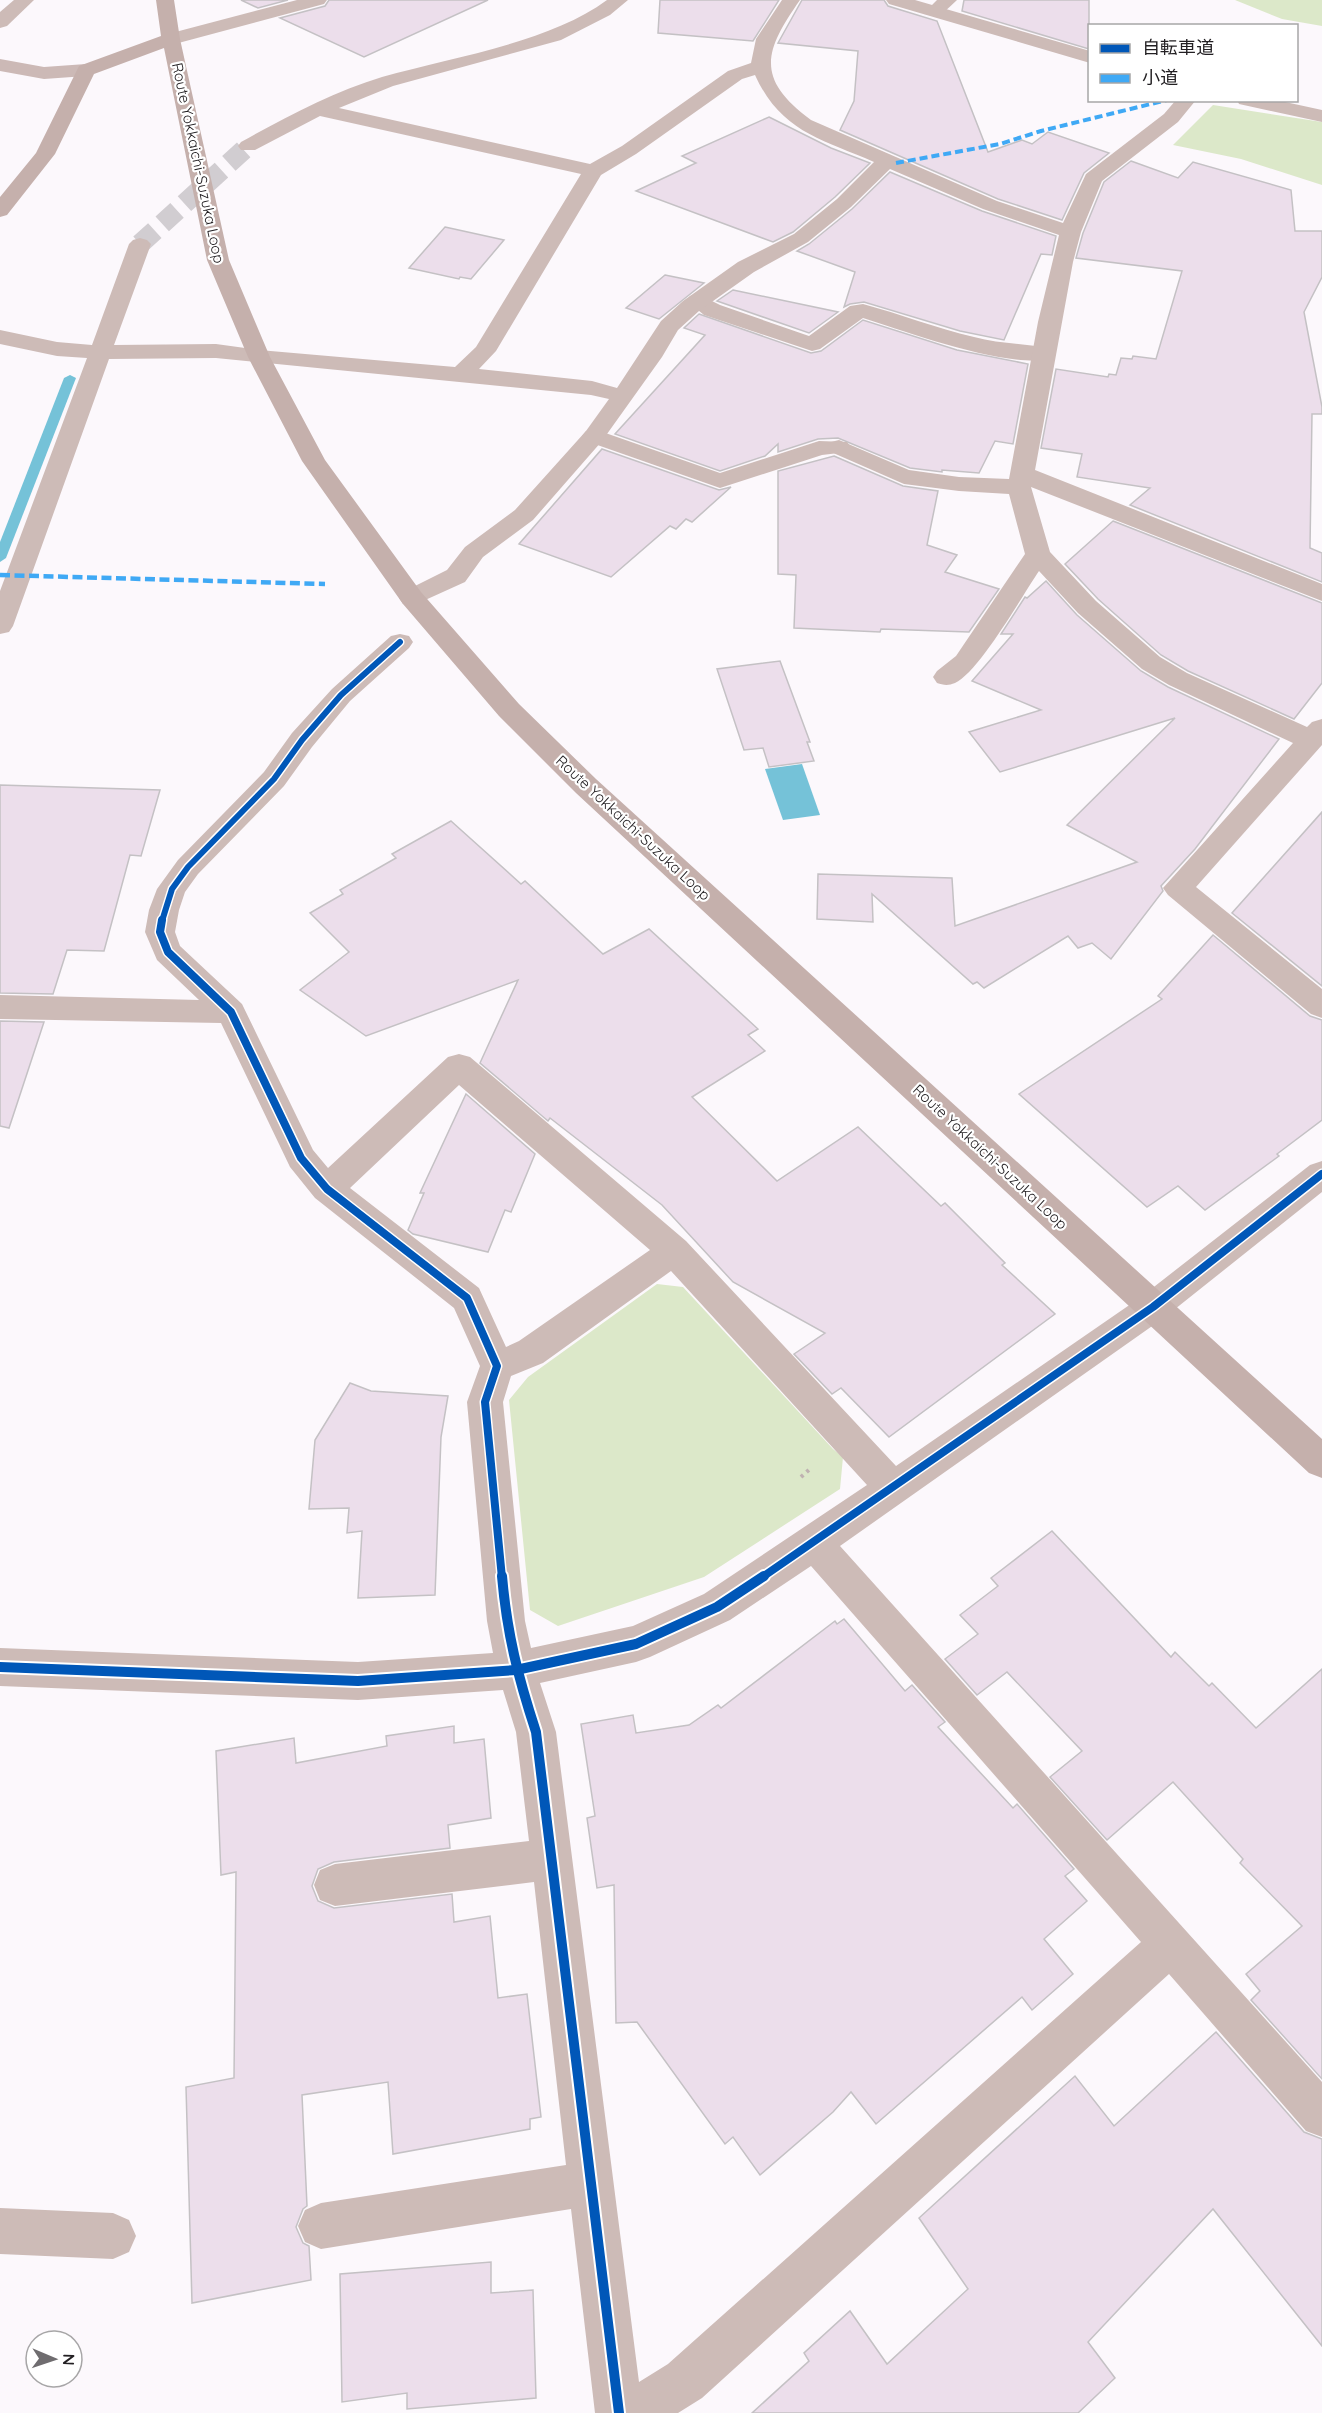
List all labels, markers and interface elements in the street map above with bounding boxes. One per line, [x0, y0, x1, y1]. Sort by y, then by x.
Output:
legend [1088, 24, 1298, 102]
text: 自転車道 [1142, 36, 1214, 59]
street label: Route Yokkaichi-Suzuka Loop [168, 61, 229, 265]
text: 小道 [1142, 66, 1178, 89]
street label: Route Yokkaichi-Suzuka Loop [552, 751, 715, 904]
street label: Route Yokkaichi-Suzuka Loop [909, 1080, 1072, 1233]
north arrow [24, 2329, 84, 2389]
text: N [59, 2353, 79, 2366]

